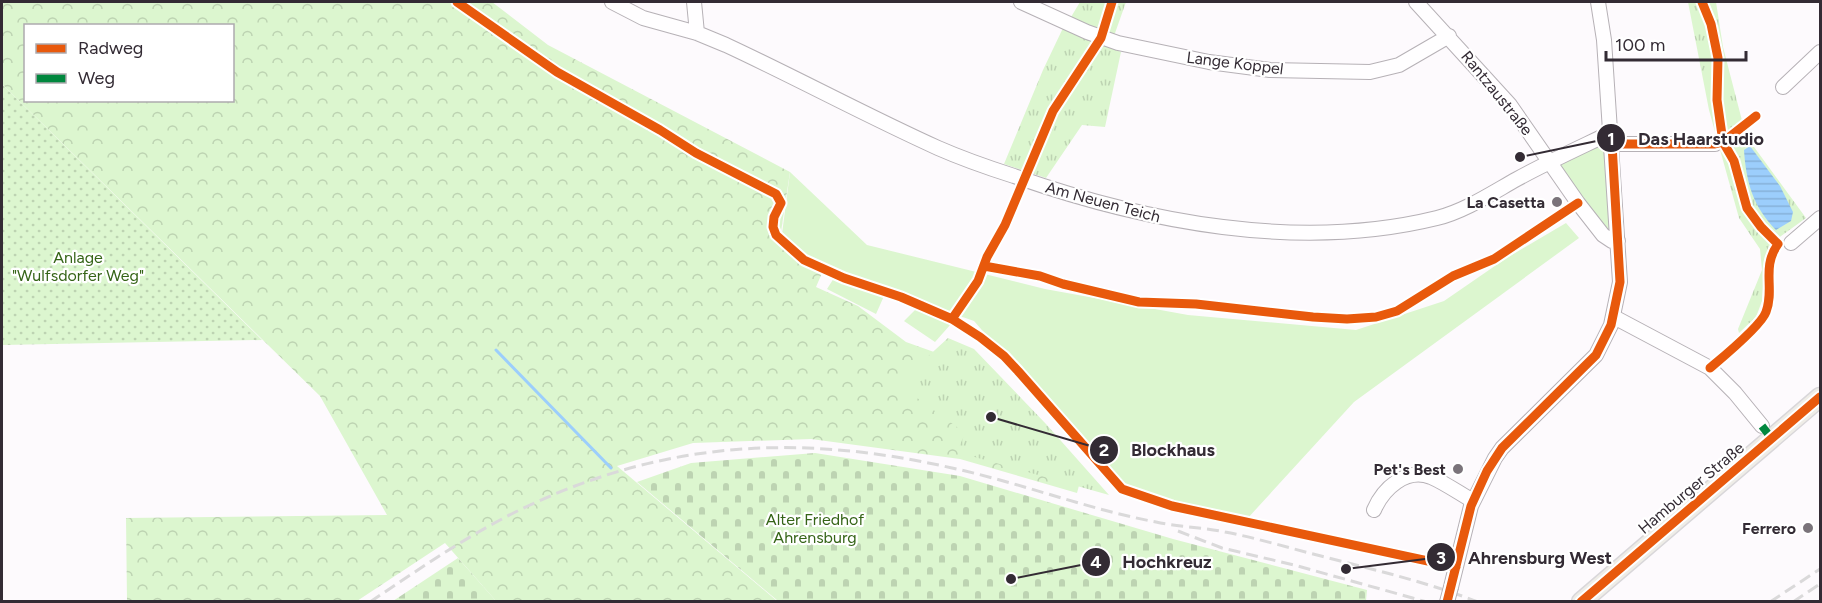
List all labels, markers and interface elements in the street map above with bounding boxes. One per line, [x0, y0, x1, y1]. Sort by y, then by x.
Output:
legend [24, 24, 234, 102]
scale bar [1606, 24, 1746, 62]
text: 100 m [1615, 34, 1665, 56]
text: Radweg [78, 37, 143, 59]
street label: Rantzaustraße [1457, 47, 1537, 139]
street label: Lange Koppel [1185, 48, 1285, 78]
text: Weg [78, 67, 115, 89]
callout: Das Haarstudio [1596, 120, 1776, 156]
text: 1 [1607, 128, 1615, 150]
text: Das Haarstudio [1638, 128, 1764, 150]
street label: Am Neuen Teich [1044, 178, 1162, 226]
place label: La Casetta [1466, 193, 1545, 212]
marker: La Casetta [1550, 195, 1564, 209]
park label: Anlage "Wulfsdorfer Weg" [12, 248, 144, 285]
callout: Blockhaus [1089, 432, 1227, 468]
street label: Hamburger Straße [1634, 438, 1748, 538]
text: 2 [1099, 439, 1109, 461]
text: Blockhaus [1131, 439, 1216, 461]
place label: Pet's Best [1373, 460, 1446, 479]
marker: Pet's Best [1451, 462, 1465, 476]
park label: Alter Friedhof Ahrensburg [766, 510, 864, 547]
place label: Ferrero [1742, 519, 1796, 538]
marker: Ferrero [1801, 521, 1815, 535]
callout: Ahrensburg West [1426, 539, 1624, 575]
callout: Hochkreuz [1081, 544, 1224, 580]
text: 3 [1436, 547, 1446, 569]
text: Ahrensburg West [1468, 547, 1612, 569]
text: 4 [1090, 551, 1102, 573]
text: Hochkreuz [1122, 551, 1212, 573]

